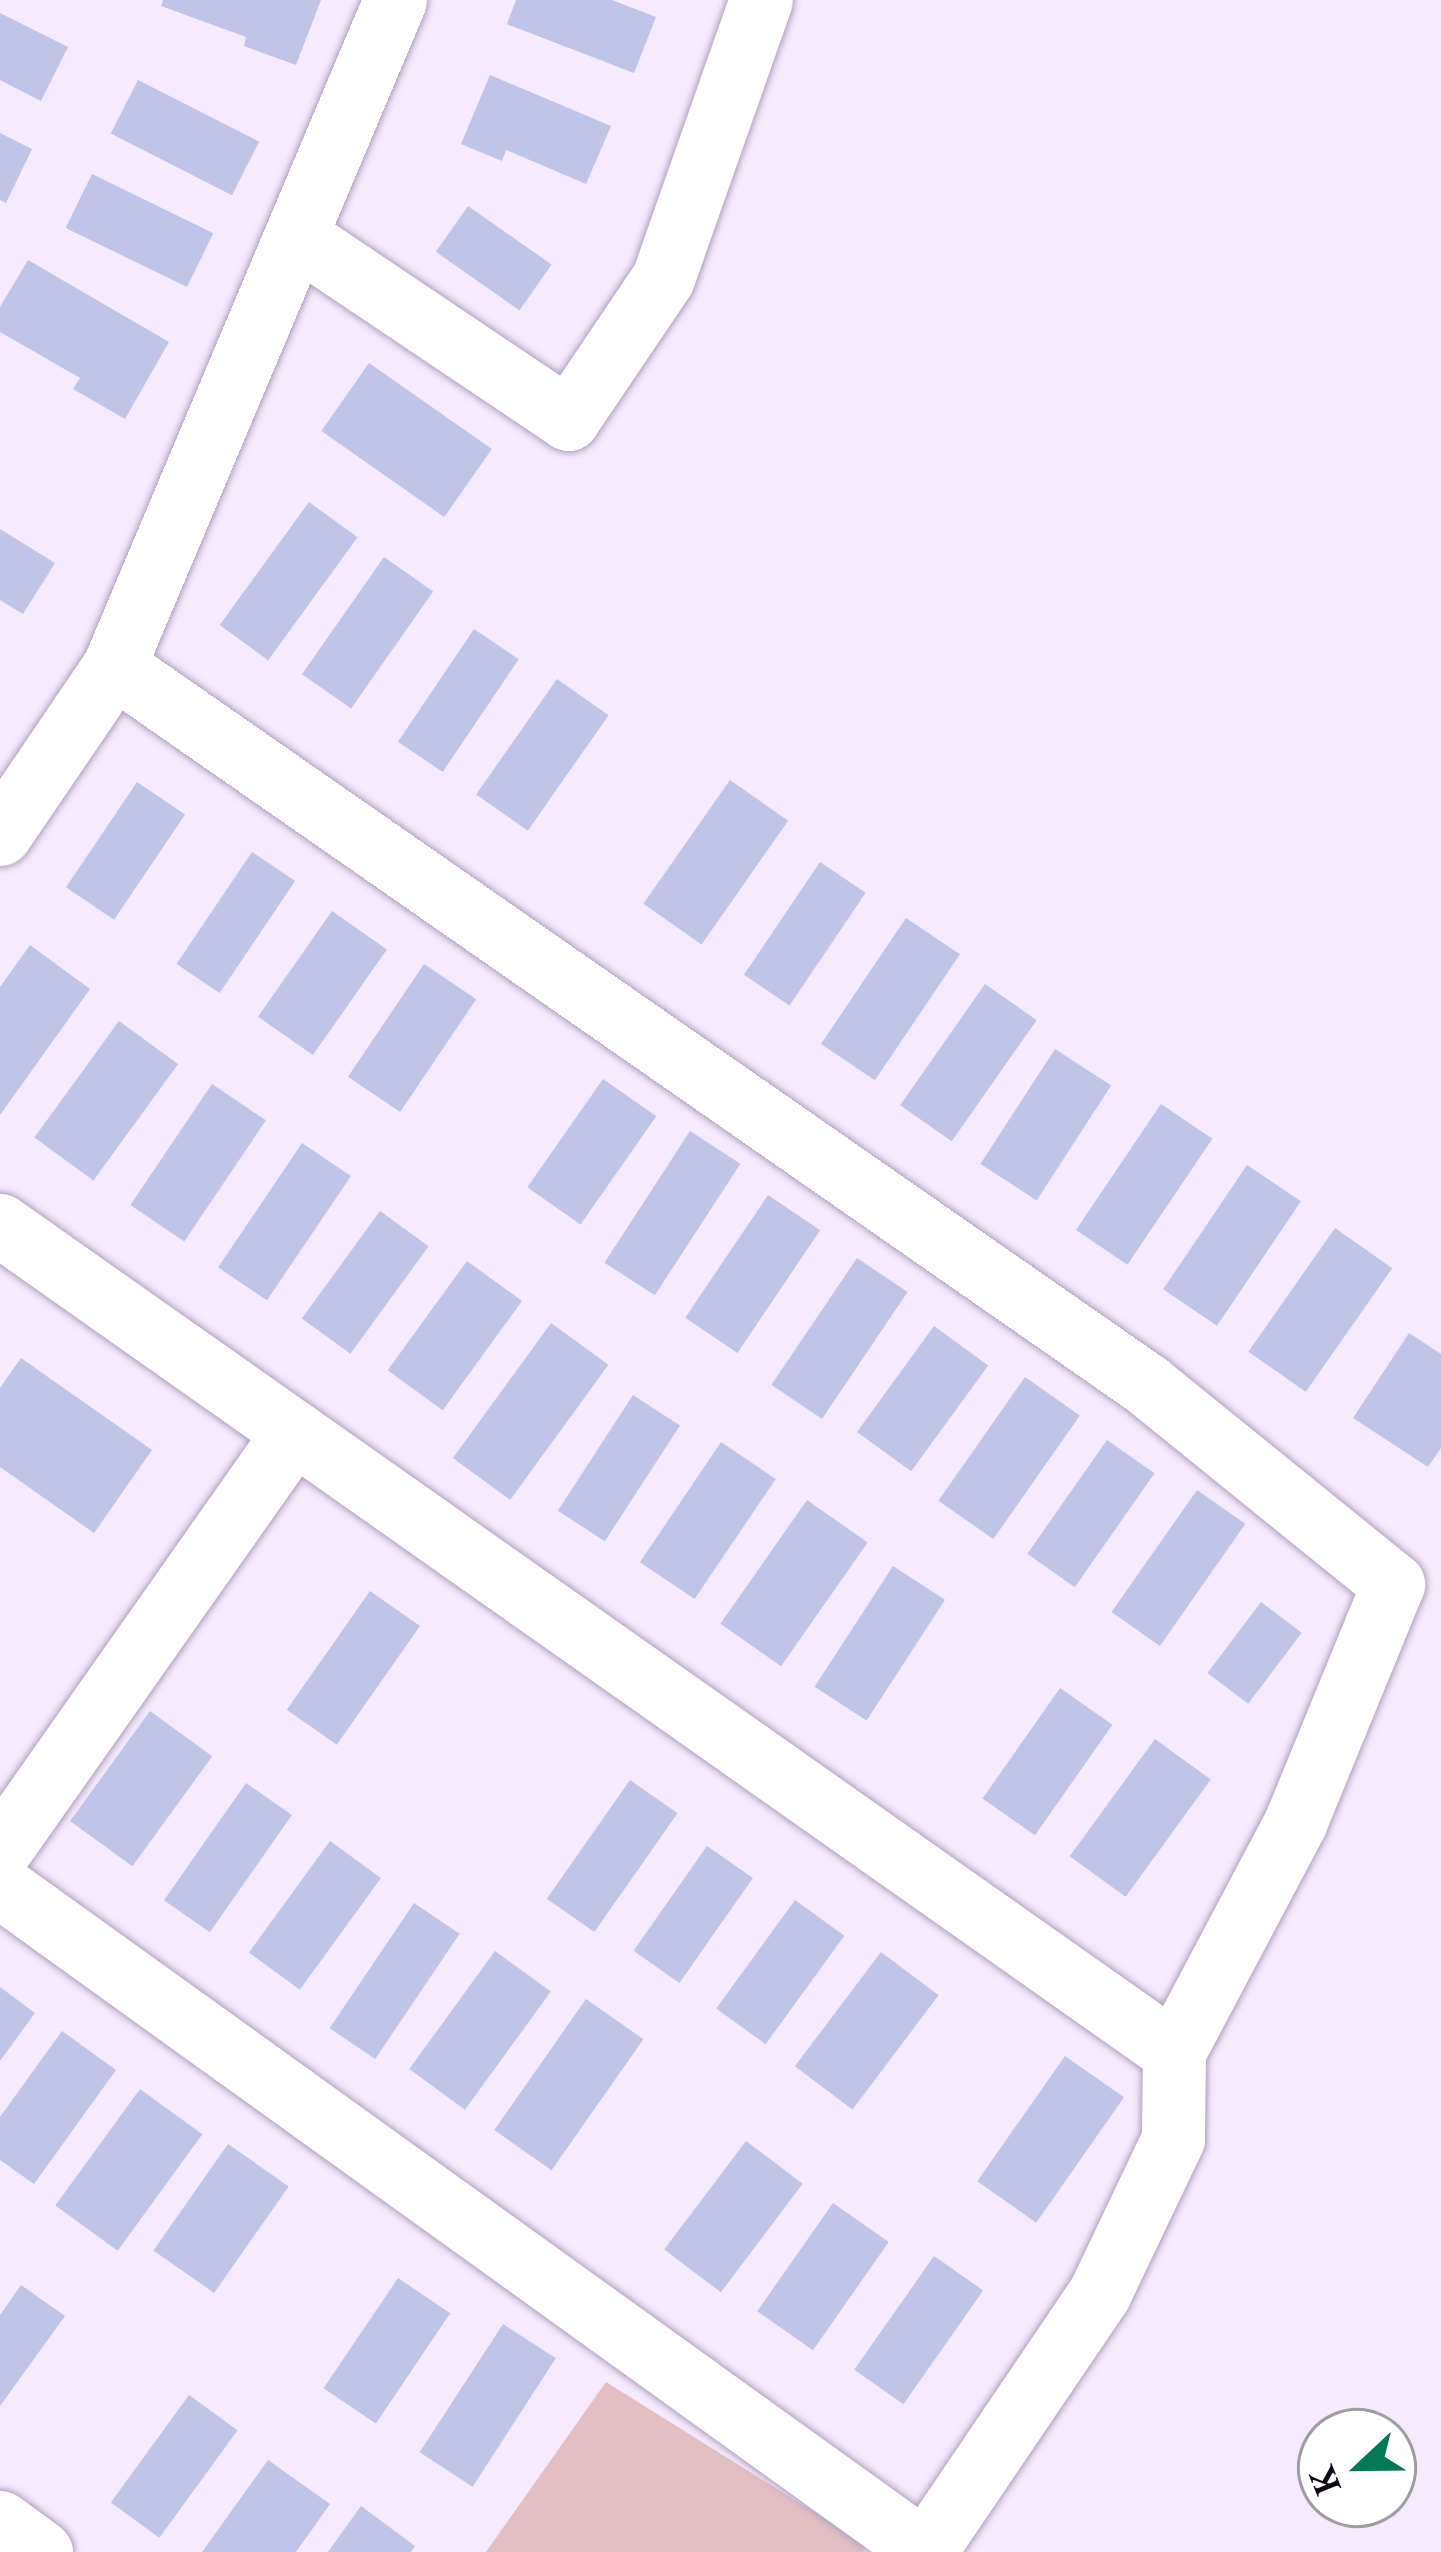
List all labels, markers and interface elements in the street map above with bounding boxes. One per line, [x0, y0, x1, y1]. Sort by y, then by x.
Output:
north arrow [1297, 2408, 1417, 2528]
text: K [1302, 2460, 1350, 2501]

